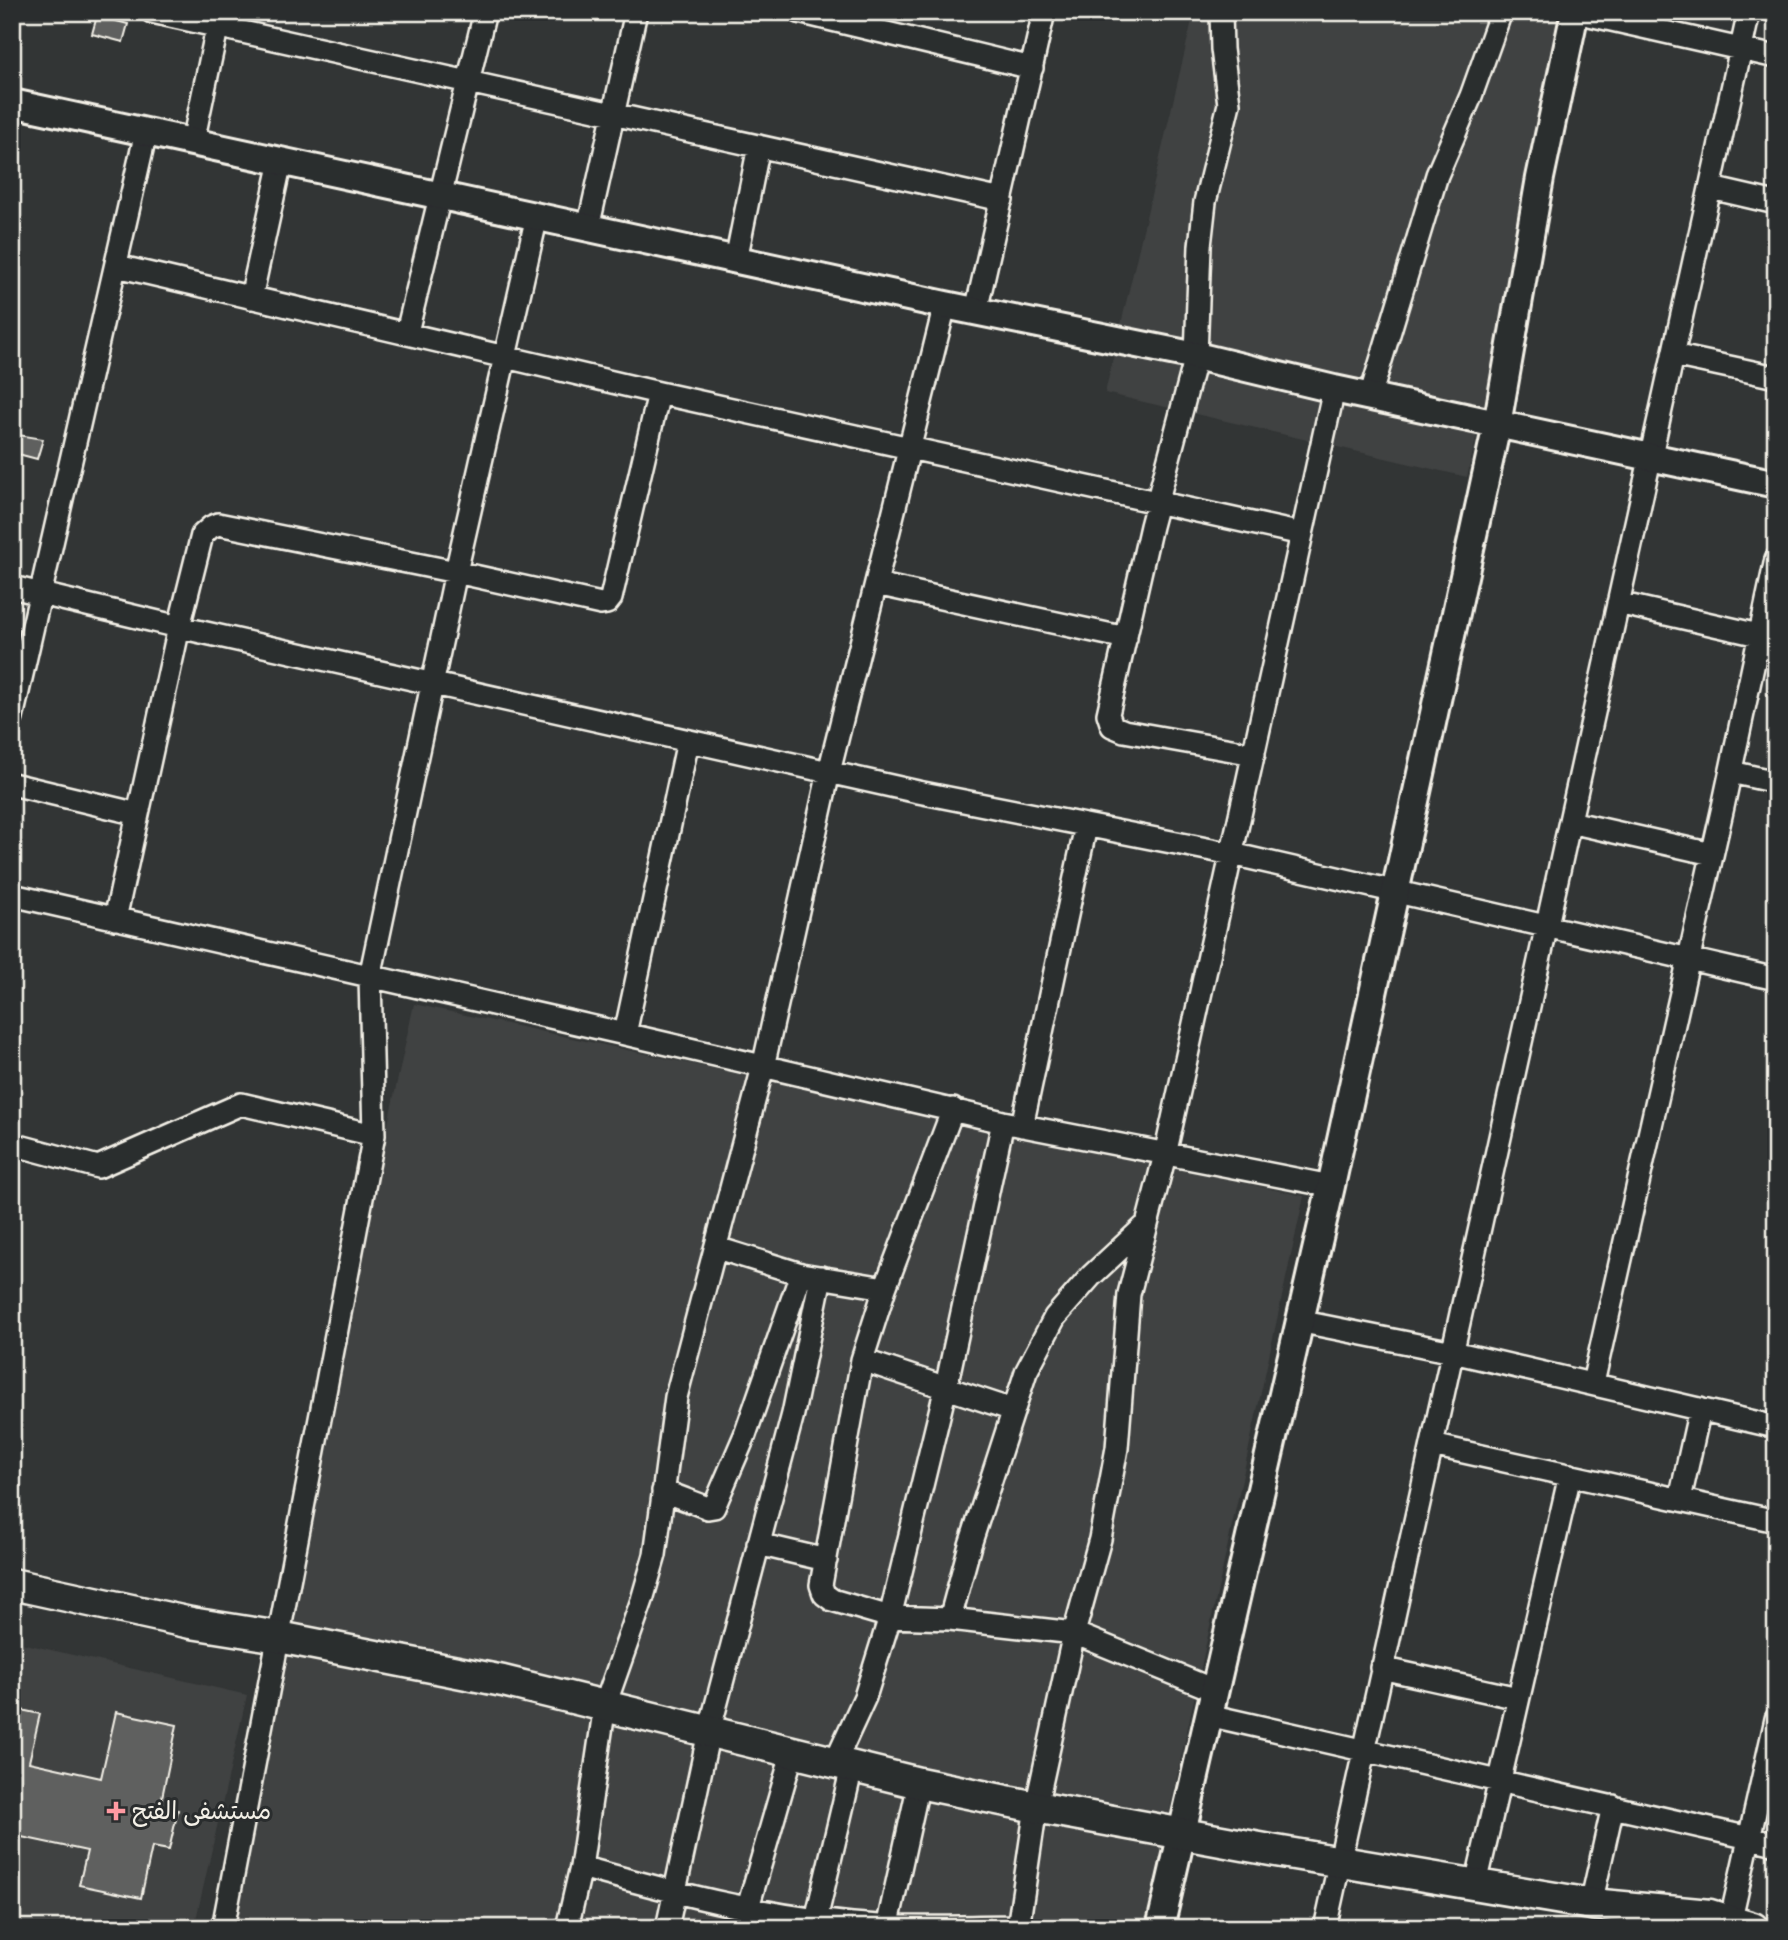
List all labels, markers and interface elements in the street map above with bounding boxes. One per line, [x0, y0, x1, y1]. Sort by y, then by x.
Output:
place label: مستشفى الفتح [132, 1790, 271, 1832]
marker: مستشفى الفتح [106, 1801, 126, 1821]

